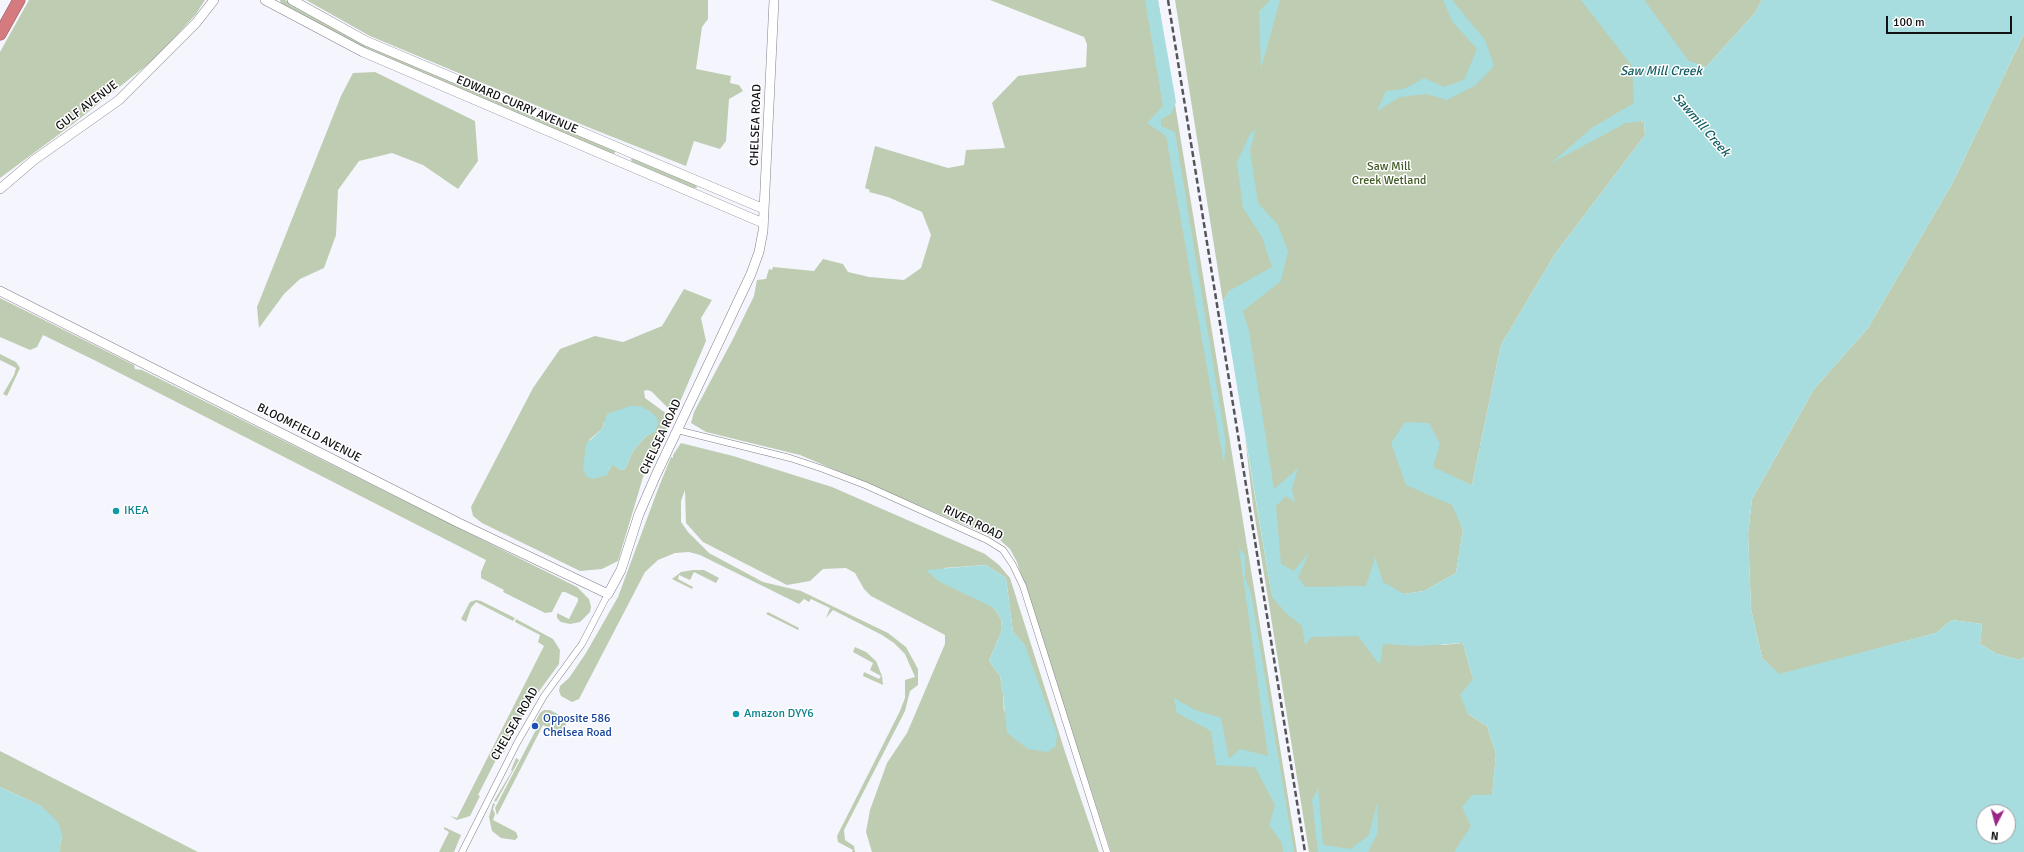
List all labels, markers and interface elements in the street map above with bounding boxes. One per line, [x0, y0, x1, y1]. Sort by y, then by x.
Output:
scale bar [1888, 8, 2014, 34]
text: 100 m [1893, 15, 1925, 30]
water label: Saw Mill Creek [1620, 64, 1702, 80]
street label: EDWARD CURRY AVENUE [454, 73, 580, 137]
street label: GULF AVENUE [53, 78, 121, 134]
street label: CHELSEA ROAD [747, 84, 765, 166]
water label: Sawmill Creek [1669, 90, 1733, 160]
park label: Saw Mill Creek Wetland [1352, 160, 1426, 188]
street label: CHELSEA ROAD [637, 397, 685, 477]
street label: BLOOMFIELD AVENUE [254, 400, 364, 466]
street label: RIVER ROAD [941, 502, 1005, 544]
place label: IKEA [124, 504, 149, 518]
marker: IKEA [111, 506, 121, 516]
street label: CHELSEA ROAD [488, 685, 542, 763]
place label: Amazon DYY6 [744, 707, 814, 721]
marker: Amazon DYY6 [731, 709, 741, 719]
place label: Opposite 586 Chelsea Road [543, 712, 612, 740]
marker: Opposite 586 Chelsea Road [530, 721, 540, 731]
north arrow [1976, 804, 2016, 844]
text: N [1990, 829, 1999, 842]

